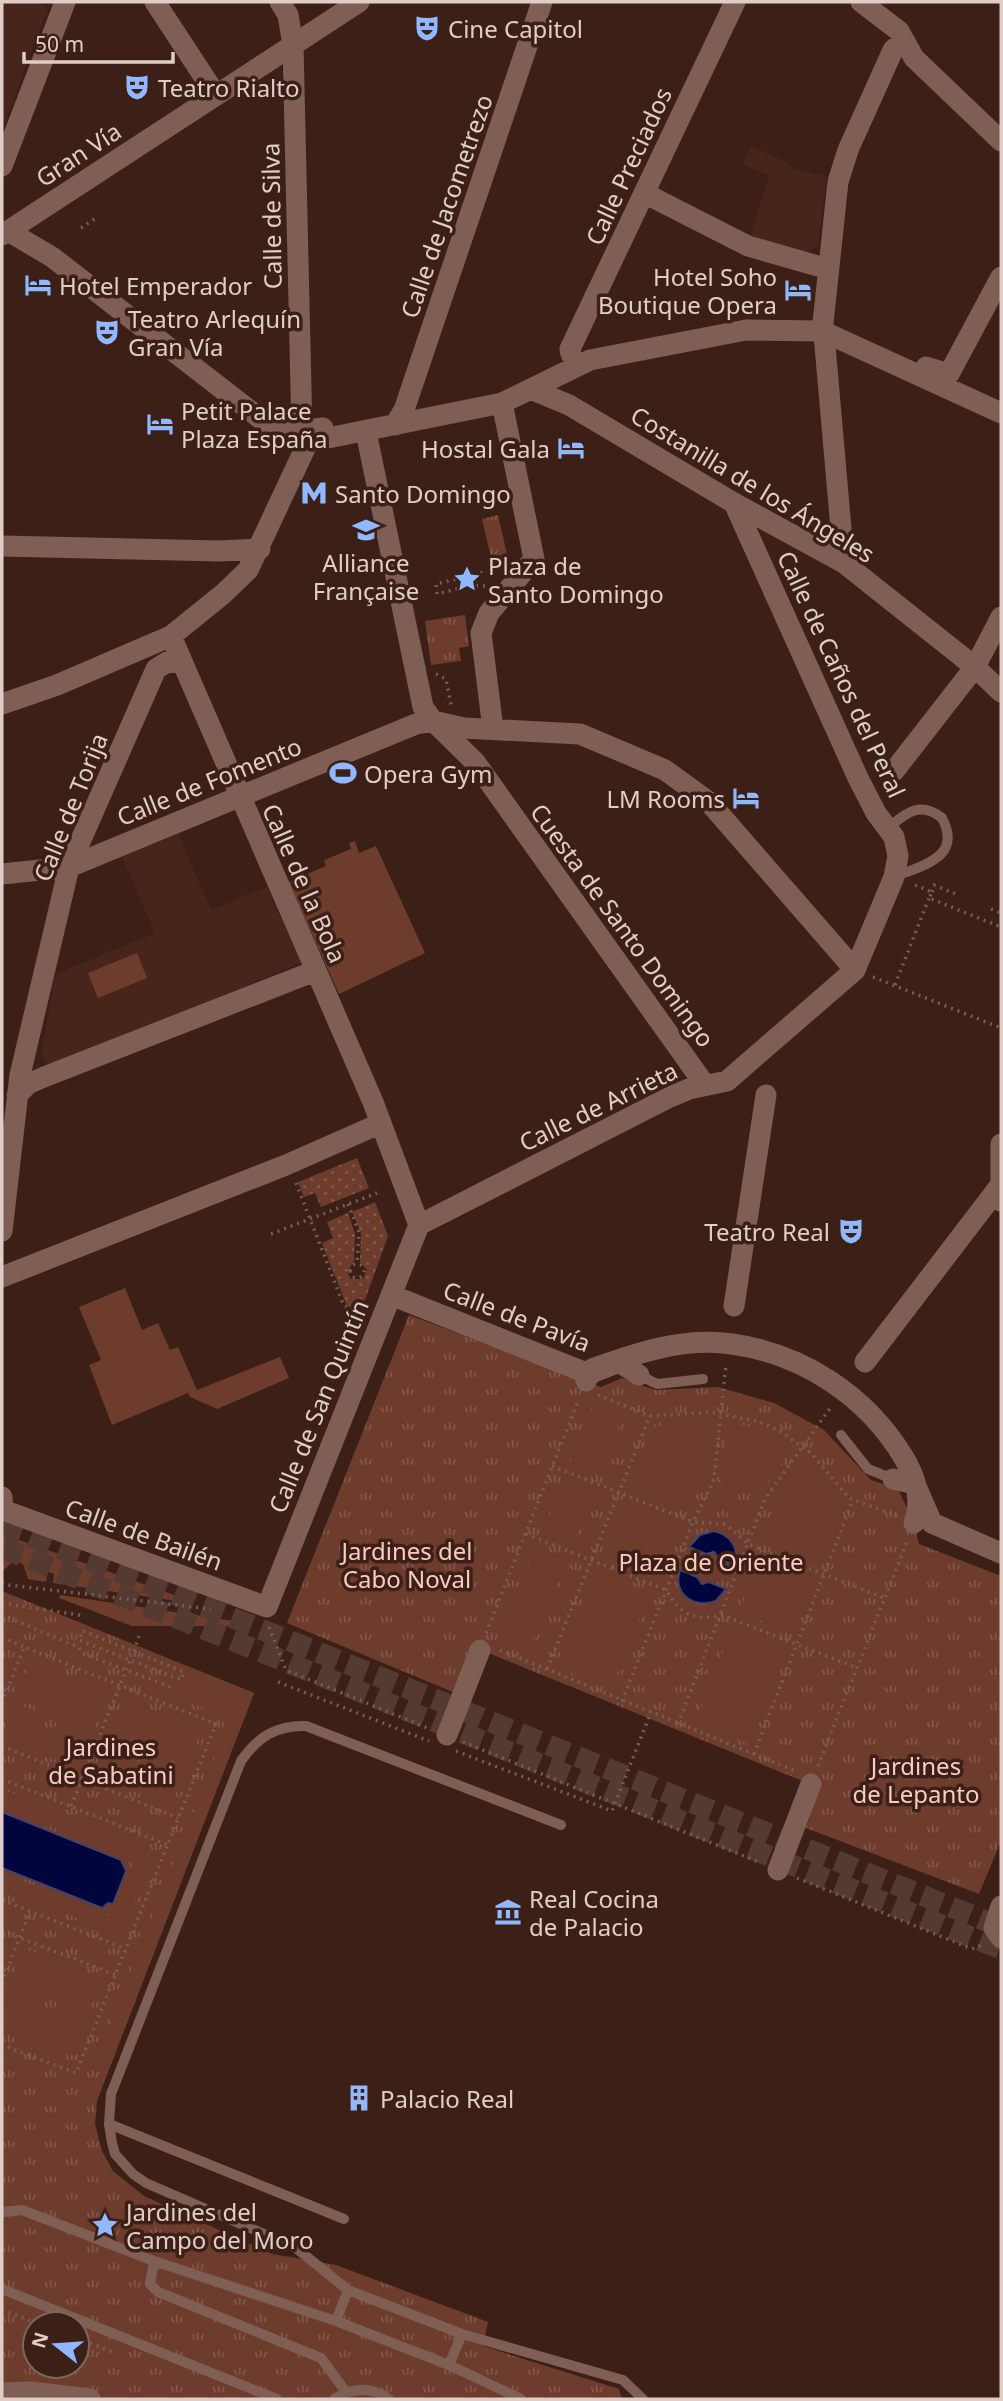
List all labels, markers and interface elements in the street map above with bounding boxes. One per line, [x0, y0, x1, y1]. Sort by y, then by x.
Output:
place label: Cine Capitol [448, 12, 583, 45]
theatre icon: Cine Capitol [412, 13, 442, 43]
scale bar [24, 21, 173, 65]
text: 50 m [35, 30, 84, 58]
place label: Teatro Rialto [158, 71, 299, 104]
theatre icon: Teatro Rialto [122, 72, 152, 102]
street label: Calle Preciados [577, 82, 679, 250]
street label: Calle de Jacometrezo [392, 90, 500, 322]
street label: Gran Vía [29, 114, 127, 194]
street label: Calle de Silva [253, 142, 289, 290]
place label: Hotel Soho Boutique Opera [598, 260, 777, 321]
place label: Hotel Emperador [59, 269, 252, 302]
hotel icon: Hotel Emperador [23, 270, 53, 300]
hotel icon: Hotel Soho Boutique Opera [783, 275, 813, 305]
place label: Teatro Arlequín Gran Vía [128, 302, 301, 363]
theatre icon: Teatro Arlequín Gran Vía [92, 317, 122, 347]
place label: Petit Palace Plaza España [181, 394, 328, 455]
street label: Costanilla de los Ángeles [625, 398, 881, 570]
hotel icon: Petit Palace Plaza España [145, 409, 175, 439]
place label: Hostal Gala [421, 432, 550, 465]
hotel icon: Hostal Gala [556, 433, 586, 463]
place label: Santo Domingo [335, 477, 511, 510]
metro station icon: Santo Domingo [299, 478, 329, 508]
school or university icon: Alliance Française [351, 515, 381, 545]
street label: Calle de Caños del Peral [770, 545, 914, 803]
place label: Alliance Française [313, 546, 419, 607]
place label: Plaza de Santo Domingo [488, 549, 664, 610]
place icon: Plaza de Santo Domingo [452, 564, 482, 594]
street label: Calle de Torija [25, 728, 115, 886]
street label: Calle de Fomento [112, 729, 306, 833]
place label: Opera Gym [364, 757, 492, 790]
sports icon: Opera Gym [328, 758, 358, 788]
place label: LM Rooms [607, 782, 725, 815]
hotel icon: LM Rooms [731, 783, 761, 813]
street label: Cuesta de Santo Domingo [523, 797, 723, 1053]
street label: Calle de la Bola [255, 798, 355, 968]
street label: Calle de Arrieta [513, 1053, 683, 1159]
place label: Teatro Real [704, 1215, 830, 1248]
theatre icon: Teatro Real [836, 1216, 866, 1246]
street label: Calle de Pavía [439, 1273, 595, 1359]
street label: Calle de San Quintín [260, 1294, 376, 1518]
street label: Calle de Bailén [61, 1490, 227, 1578]
park label: Jardines del Cabo Noval [340, 1534, 473, 1595]
park label: Plaza de Oriente [618, 1545, 804, 1578]
park label: Jardines de Sabatini [48, 1730, 174, 1791]
park label: Jardines de Lepanto [853, 1749, 979, 1810]
place label: Real Cocina de Palacio [529, 1882, 659, 1943]
museum icon: Real Cocina de Palacio [493, 1897, 523, 1927]
place label: Palacio Real [380, 2082, 514, 2115]
building icon: Palacio Real [344, 2083, 374, 2113]
place label: Jardines del Campo del Moro [124, 2195, 314, 2256]
place icon: Jardines del Campo del Moro [90, 2210, 120, 2240]
north arrow [21, 2310, 91, 2380]
text: N [25, 2329, 54, 2351]

